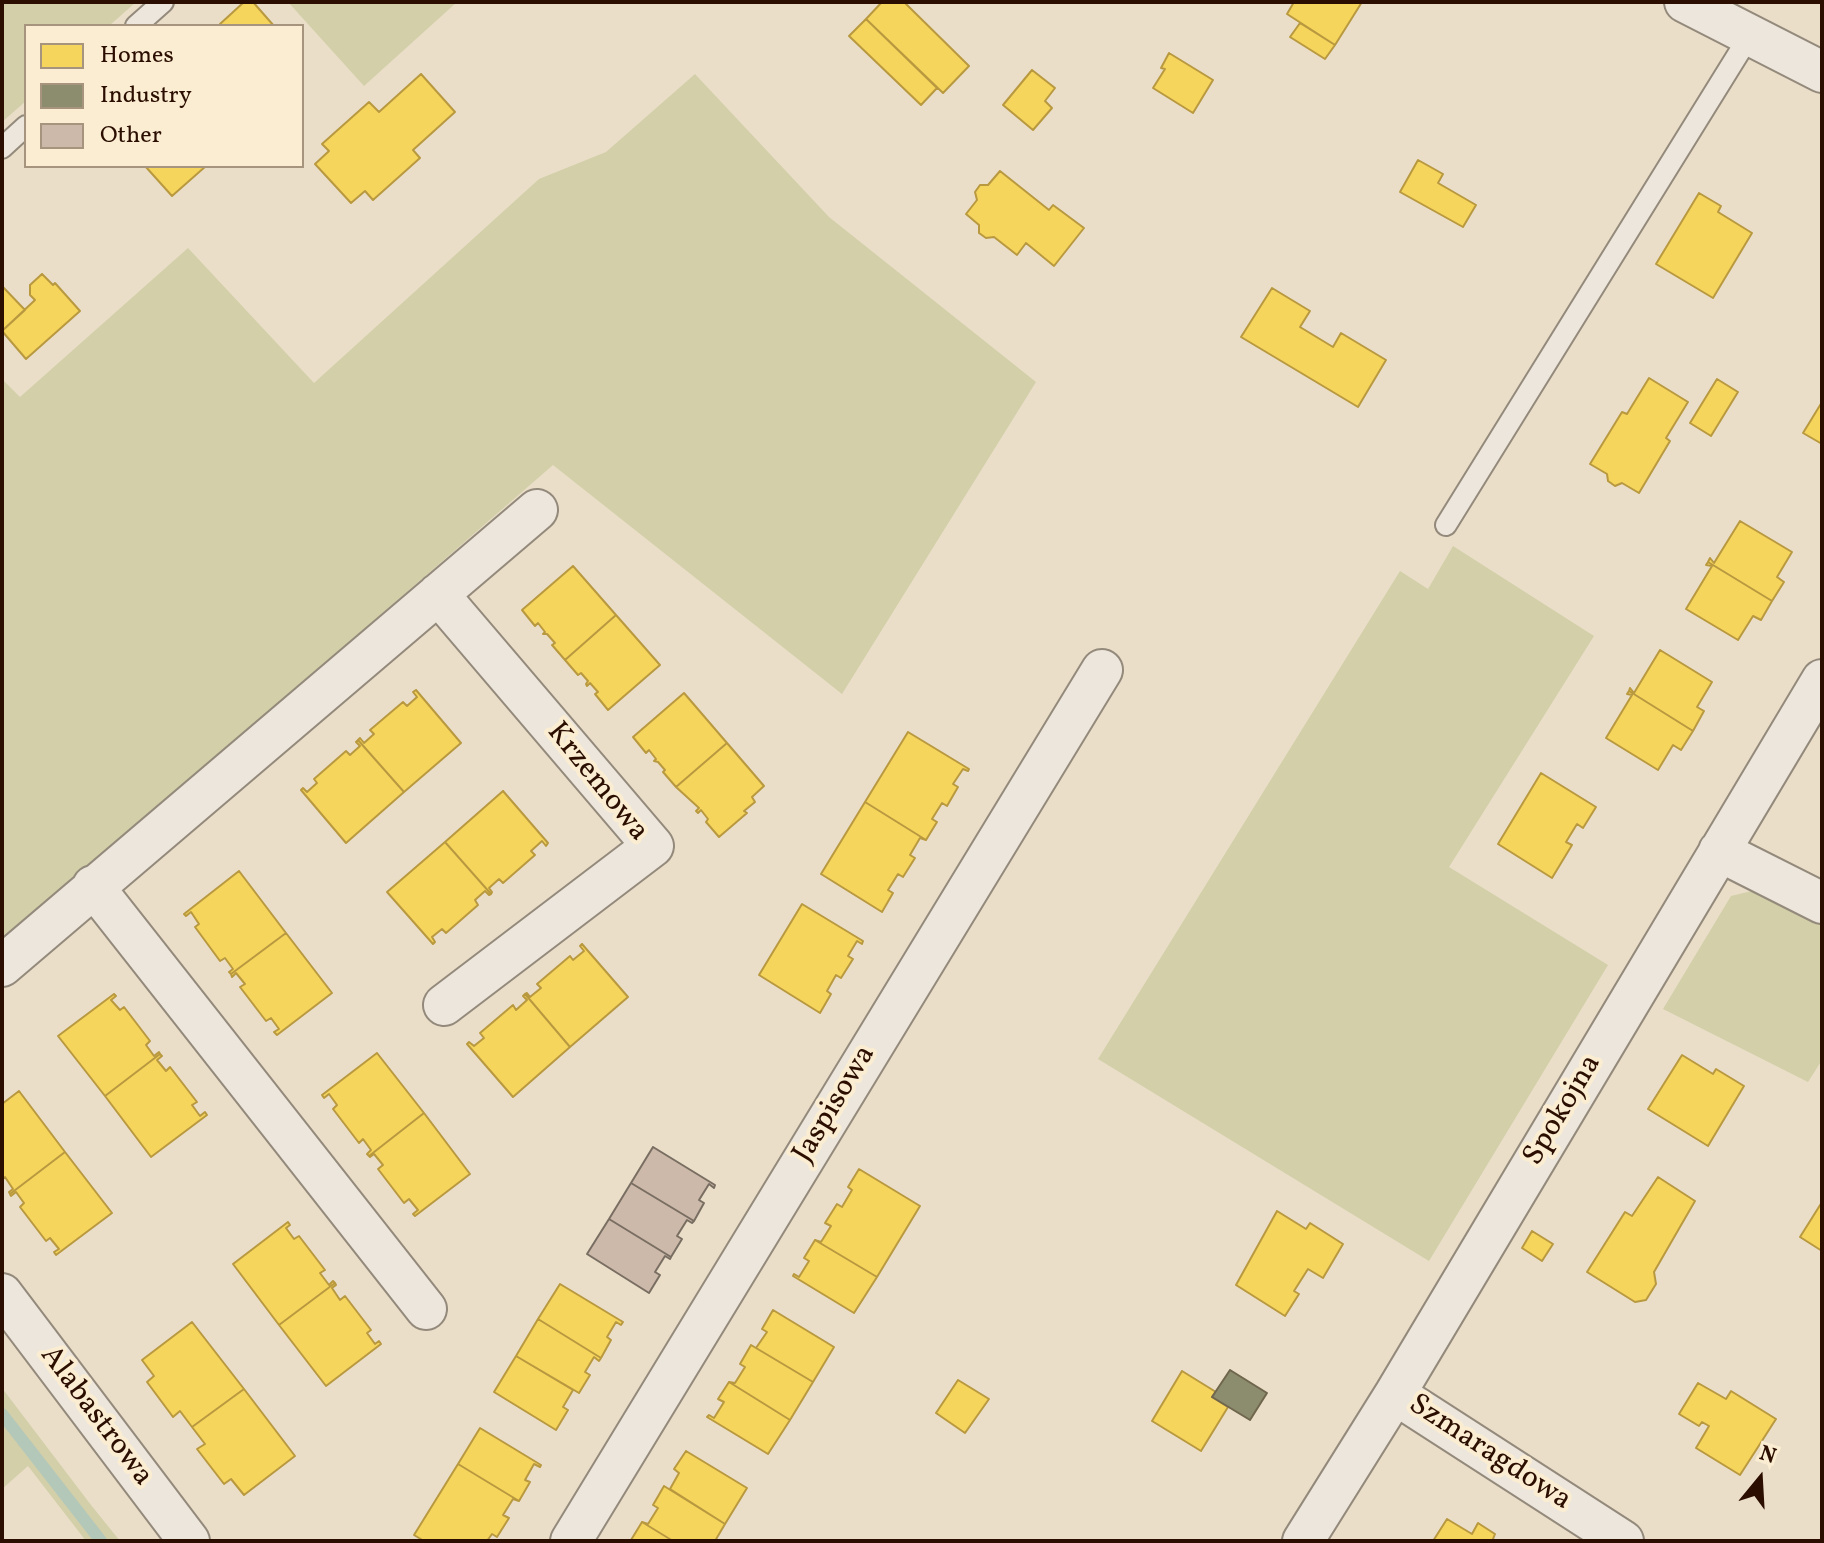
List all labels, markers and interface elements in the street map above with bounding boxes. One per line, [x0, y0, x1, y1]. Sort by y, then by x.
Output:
legend [24, 24, 304, 168]
text: Homes [100, 39, 174, 73]
text: Industry [100, 79, 192, 113]
text: Other [100, 119, 162, 153]
street label: Krzemowa [537, 716, 655, 850]
street label: Jaspisowa [787, 1040, 885, 1170]
street label: Spokojna [1517, 1049, 1611, 1173]
street label: Alabastrowa [31, 1340, 159, 1494]
street label: Szmaragdowa [1401, 1388, 1577, 1520]
text: N [1755, 1438, 1780, 1473]
north arrow [1720, 1439, 1800, 1519]

